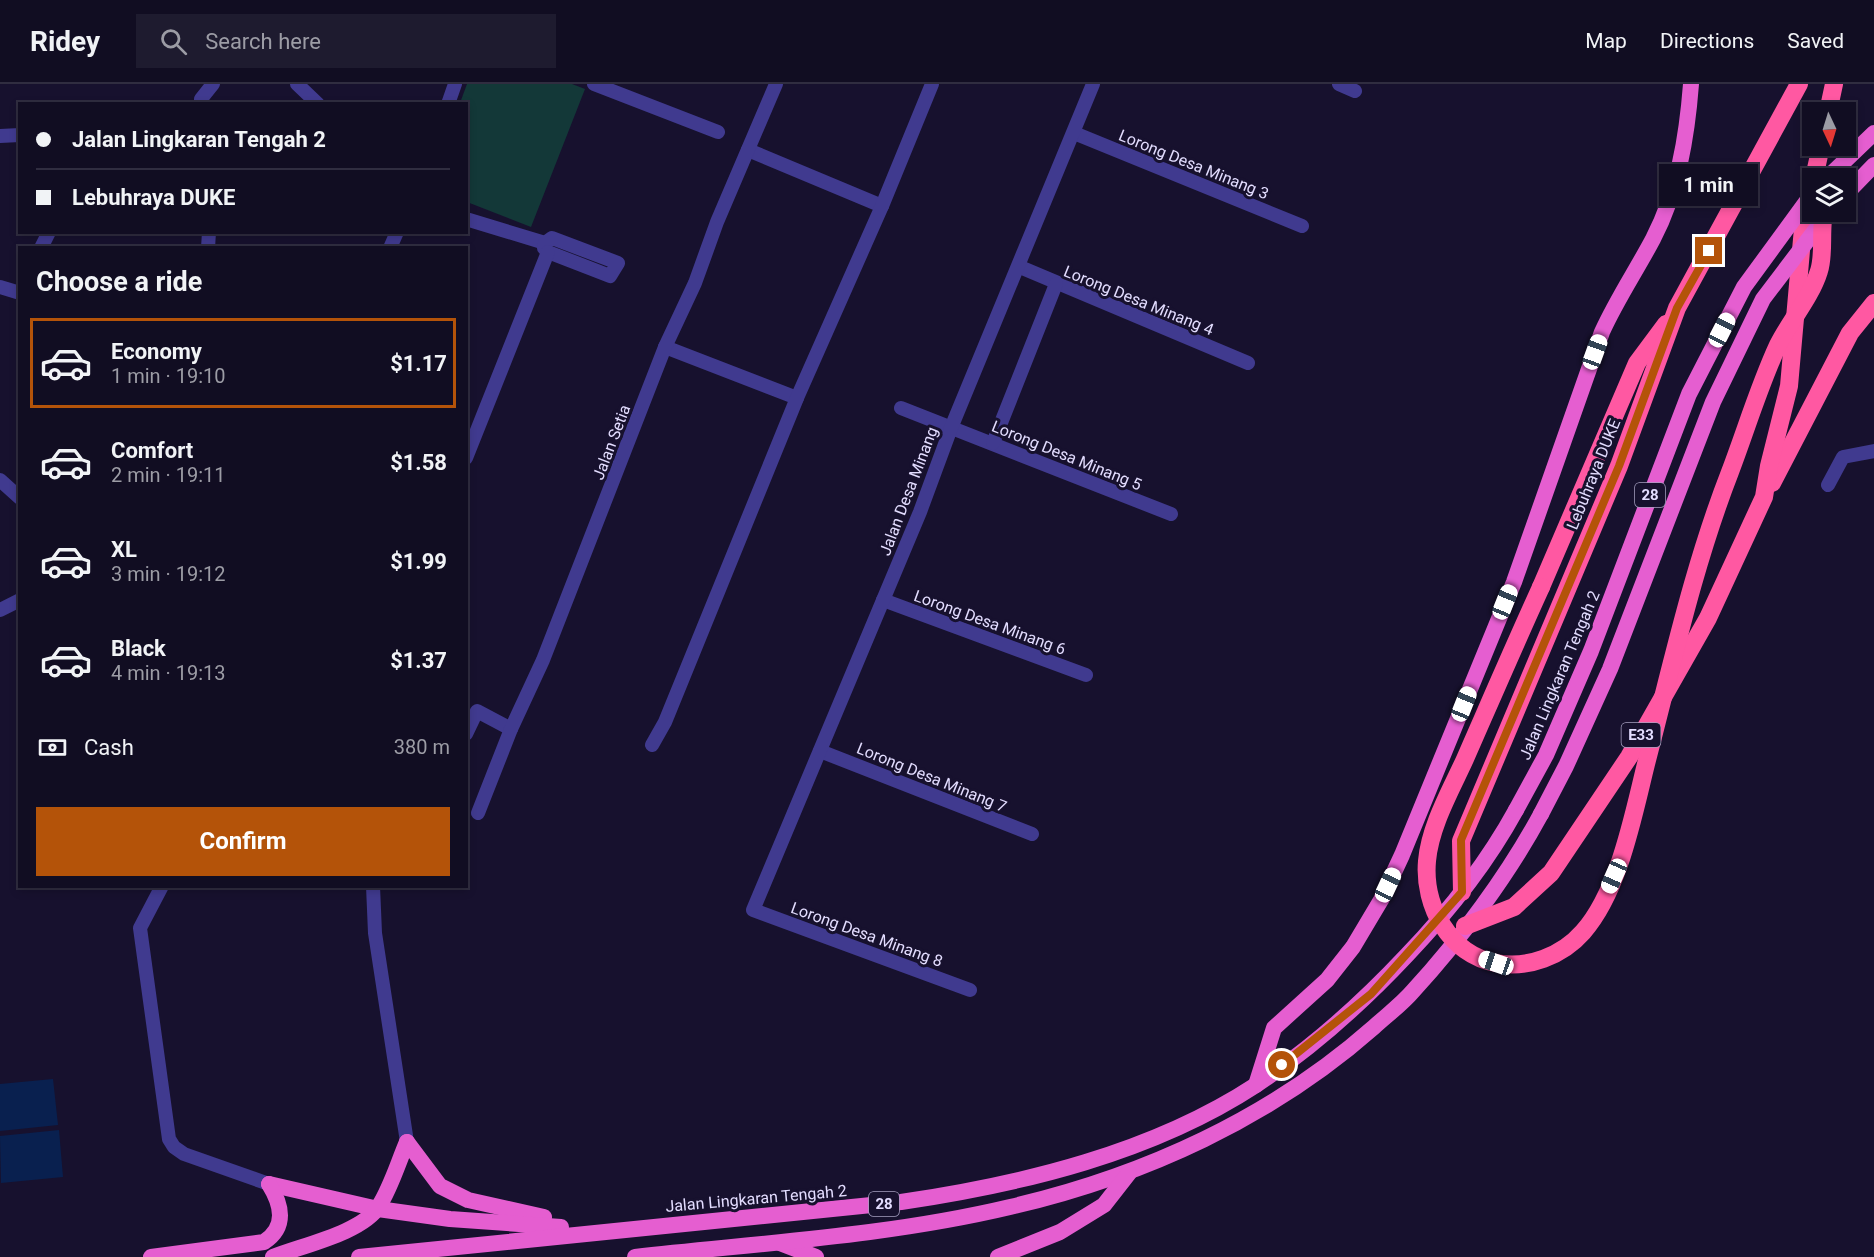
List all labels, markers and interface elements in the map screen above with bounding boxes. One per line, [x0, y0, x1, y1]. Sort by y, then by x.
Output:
search box [136, 14, 556, 68]
text: Ridey [30, 25, 100, 58]
icon: search [157, 25, 190, 58]
text: Search here [205, 29, 321, 54]
text: Map [1585, 29, 1627, 53]
text: Directions [1660, 29, 1754, 53]
text: Saved [1787, 29, 1844, 53]
north arrow [1802, 102, 1856, 156]
map controls [1802, 102, 1856, 222]
street label: Lorong Desa Minang 3 [1116, 126, 1272, 203]
text: Jalan Lingkaran Tengah 2 [72, 127, 326, 152]
callout: 1 min [1660, 164, 1758, 206]
button: layers [1802, 168, 1856, 222]
text: 1 min [1683, 173, 1734, 197]
text: Lebuhraya DUKE [72, 185, 235, 210]
route end [1695, 237, 1722, 264]
street label: Lorong Desa Minang 4 [1061, 262, 1217, 339]
text: Choose a ride [36, 266, 202, 298]
car [1706, 310, 1738, 350]
car [1580, 332, 1610, 372]
icon: car [39, 336, 93, 390]
text: Economy [111, 339, 202, 364]
text: $1.17 [390, 351, 447, 376]
text: 1 min · 19:10 [111, 364, 226, 388]
street label: Jalan Setia [588, 402, 634, 482]
street label: Lebuhraya DUKE [1563, 416, 1624, 532]
street label: Lorong Desa Minang 5 [989, 417, 1145, 494]
street label: Jalan Desa Minang [875, 424, 942, 558]
icon: car [39, 435, 93, 489]
text: Comfort [111, 438, 193, 463]
text: $1.58 [390, 450, 447, 475]
text: 2 min · 19:11 [111, 463, 226, 487]
road number: 28 [1635, 483, 1665, 507]
icon: car [39, 534, 93, 588]
text: XL [111, 537, 137, 562]
text: $1.99 [390, 549, 447, 574]
text: 3 min · 19:12 [111, 562, 226, 586]
car [1490, 582, 1520, 622]
street label: Lorong Desa Minang 6 [911, 586, 1068, 659]
street label: Jalan Lingkaran Tengah 2 [1515, 588, 1604, 763]
icon: car [39, 633, 93, 687]
text: Black [111, 636, 166, 661]
text: $1.37 [390, 648, 447, 673]
text: 4 min · 19:13 [111, 661, 226, 685]
car [1449, 684, 1479, 724]
road number: E33 [1622, 723, 1660, 747]
icon: cash [36, 731, 69, 764]
text: Cash [84, 735, 134, 760]
text: 380 m [394, 735, 450, 759]
street label: Lorong Desa Minang 7 [854, 739, 1010, 816]
button: Confirm [36, 807, 450, 876]
car [1598, 856, 1630, 896]
car [1372, 865, 1404, 905]
street label: Lorong Desa Minang 8 [788, 898, 945, 971]
car [1476, 949, 1516, 977]
route start [1268, 1051, 1295, 1078]
street label: Jalan Lingkaran Tengah 2 [665, 1181, 847, 1216]
road number: 28 [869, 1192, 899, 1216]

